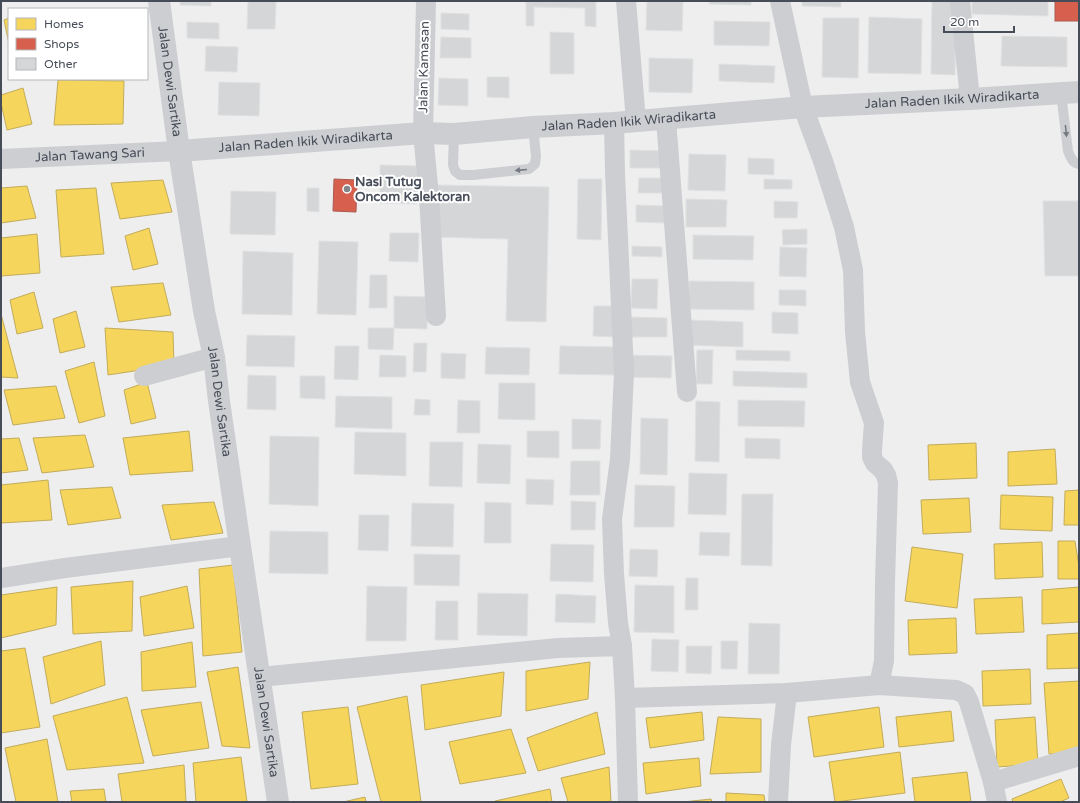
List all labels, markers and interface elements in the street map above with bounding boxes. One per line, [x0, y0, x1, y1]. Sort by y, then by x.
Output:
legend [8, 8, 148, 80]
scale bar [944, 8, 1014, 34]
text: 20 m [950, 15, 979, 29]
text: Homes [44, 17, 84, 31]
street label: Jalan Kamasan [415, 21, 433, 113]
street label: Jalan Dewi Sartika [154, 25, 185, 138]
text: Shops [44, 37, 79, 51]
text: Other [44, 57, 77, 71]
street label: Jalan Raden Ikik Wiradikarta [864, 87, 1040, 112]
street label: Jalan Raden Ikik Wiradikarta [541, 106, 717, 135]
one-way arrow [1062, 125, 1069, 137]
street label: Jalan Raden Ikik Wiradikarta [218, 127, 393, 156]
street label: Jalan Tawang Sari [35, 145, 145, 165]
one-way arrow [515, 167, 527, 174]
place label: Nasi Tutug Oncom Kalektoran [355, 174, 470, 205]
marker: Nasi Tutug Oncom Kalektoran [342, 184, 352, 194]
street label: Jalan Dewi Sartika [204, 344, 235, 458]
street label: Jalan Dewi Sartika [250, 665, 282, 778]

